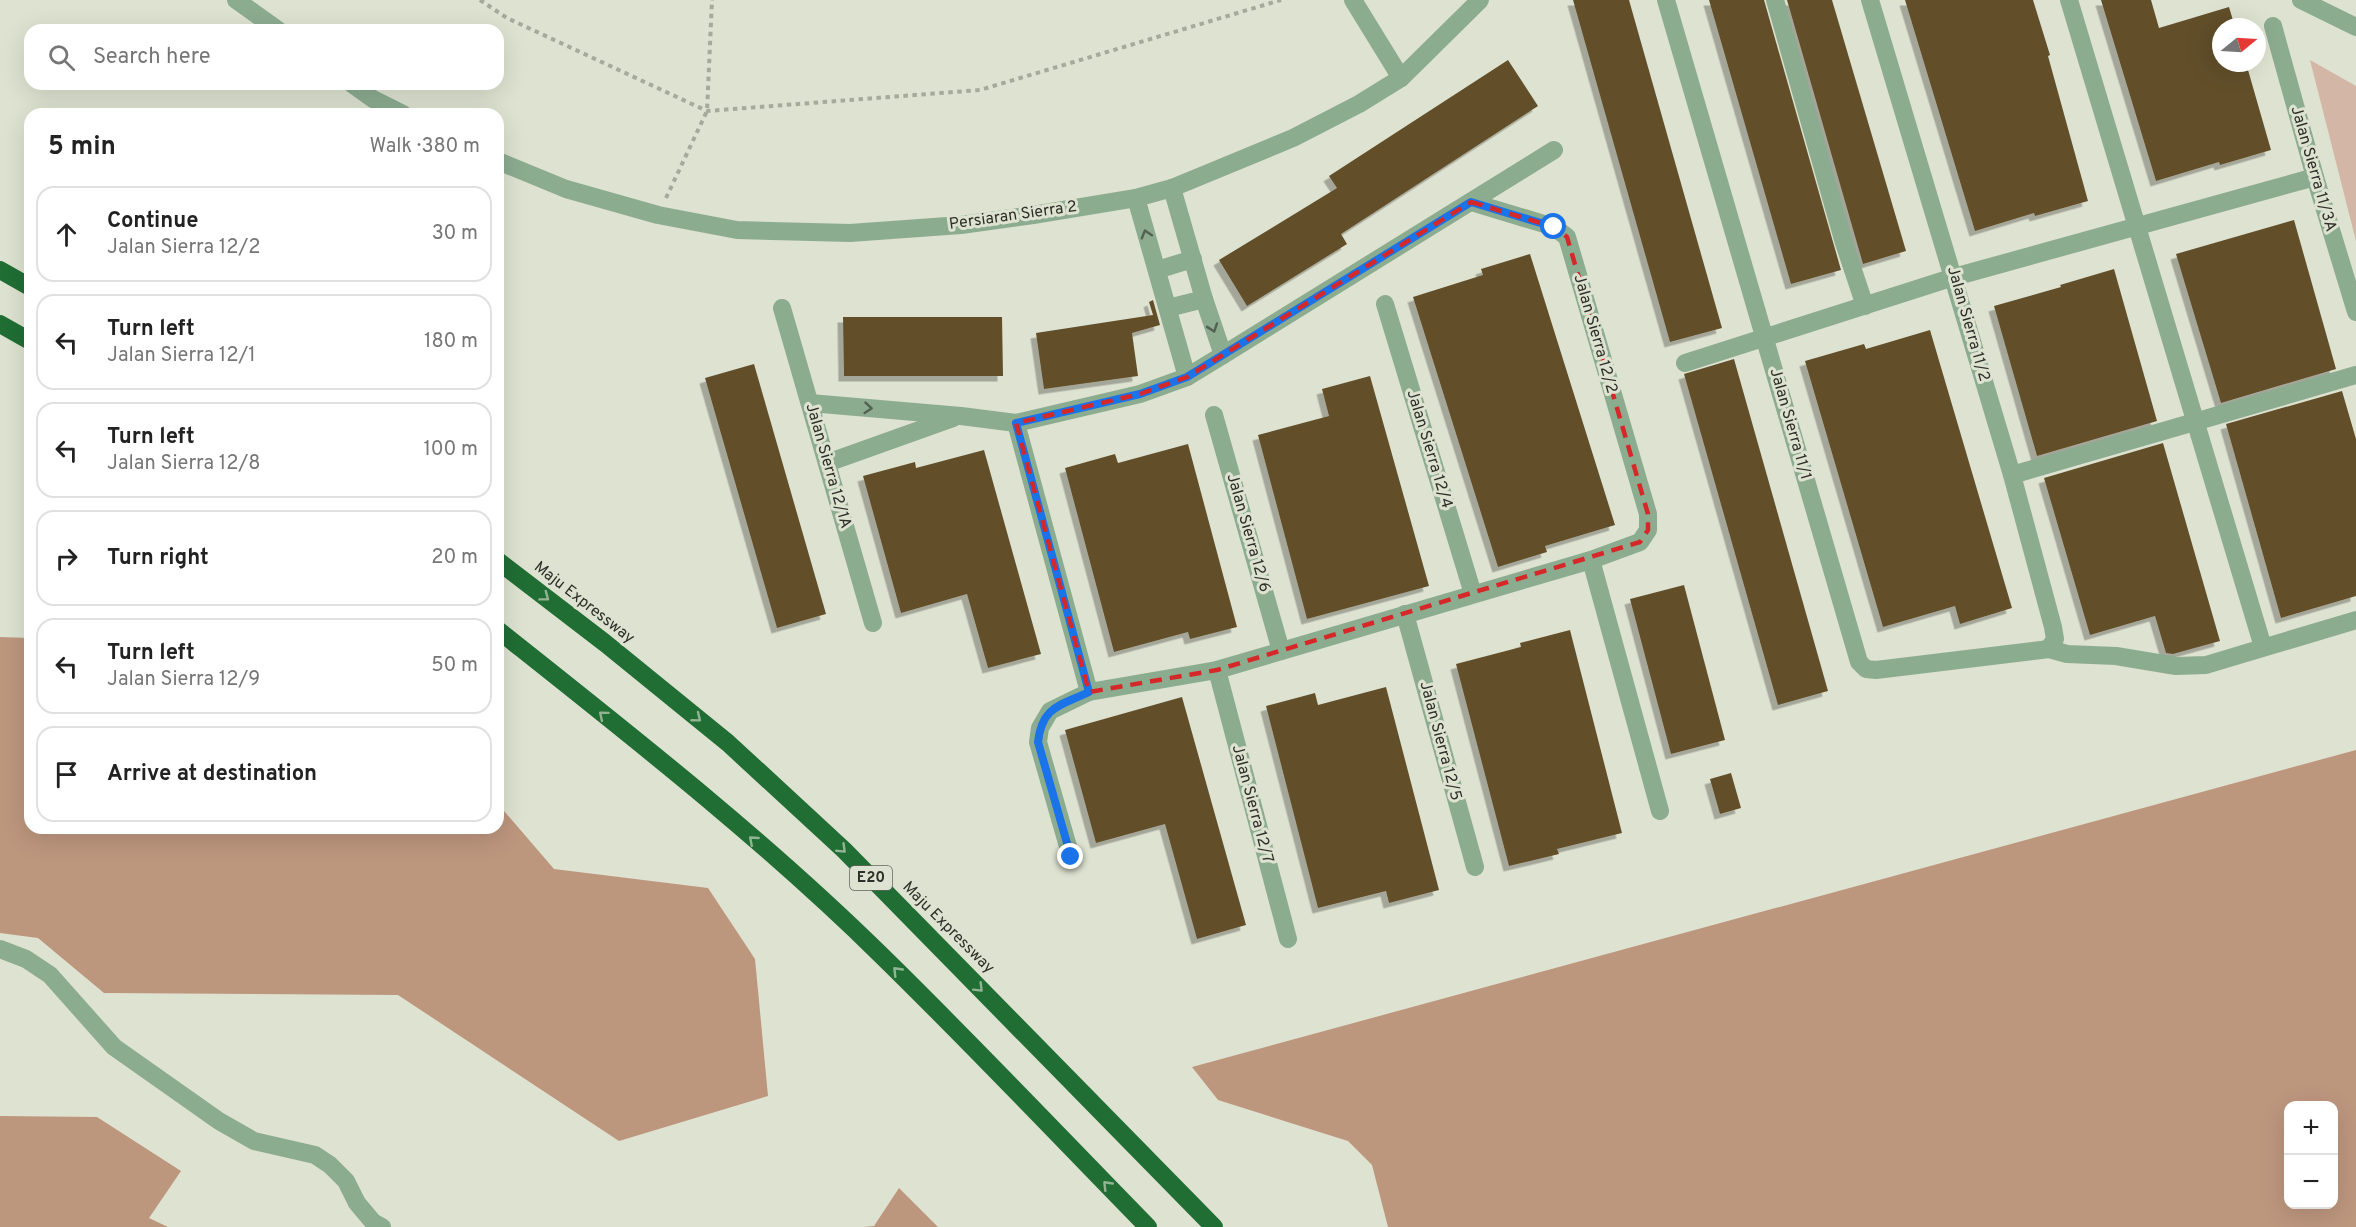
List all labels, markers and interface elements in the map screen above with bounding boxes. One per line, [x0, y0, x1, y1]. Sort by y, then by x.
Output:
north arrow [2212, 18, 2266, 72]
search box [24, 24, 504, 90]
icon: search [45, 41, 78, 74]
text: Search here [93, 44, 211, 71]
street label: Jalan Sierra 11/3A [2286, 104, 2340, 234]
text: 5 min [48, 131, 116, 164]
text: Walk · 380 m [369, 134, 480, 160]
street label: Persiaran Sierra 2 [948, 197, 1078, 235]
text: Continue [107, 208, 198, 235]
route start [1540, 213, 1566, 239]
icon: ahead [50, 218, 83, 251]
text: 30 m [432, 221, 478, 247]
one-way arrow [1141, 229, 1153, 240]
text: Jalan Sierra 12/2 [107, 235, 260, 261]
street label: Jalan Sierra 11/2 [1942, 264, 1994, 384]
street label: Jalan Sierra 12/2 [1568, 272, 1622, 396]
text: Turn left [107, 316, 195, 343]
one-way arrow [1206, 322, 1219, 333]
icon: left [50, 326, 83, 359]
text: 180 m [424, 329, 478, 355]
text: Jalan Sierra 12/1 [107, 343, 256, 369]
street label: Jalan Sierra 11/1 [1765, 366, 1815, 482]
street label: Jalan Sierra 12/4 [1401, 387, 1457, 511]
street label: Jalan Sierra 12/1A [801, 401, 855, 531]
one-way arrow [864, 401, 873, 414]
text: Turn left [107, 424, 195, 451]
icon: left [50, 434, 83, 467]
text: 100 m [423, 437, 478, 463]
text: Jalan Sierra 12/8 [107, 451, 260, 477]
street label: Jalan Sierra 12/6 [1222, 471, 1274, 595]
icon: right [50, 542, 83, 575]
text: Turn right [107, 545, 209, 572]
text: 20 m [431, 545, 478, 571]
street label: Maju Expressway [530, 557, 638, 649]
one-way arrow [538, 589, 549, 600]
text: Turn left [107, 640, 195, 667]
icon: left [50, 650, 83, 683]
text: 50 m [431, 653, 478, 679]
text: Jalan Sierra 12/9 [107, 667, 260, 693]
street label: Jalan Sierra 12/5 [1414, 679, 1466, 803]
one-way arrow [599, 711, 610, 722]
one-way arrow [690, 711, 701, 722]
street label: Jalan Sierra 12/7 [1227, 743, 1277, 865]
icon: arrive [50, 758, 83, 791]
text: Arrive at destination [107, 761, 317, 788]
one-way arrow [749, 836, 760, 847]
one-way arrow [835, 842, 845, 853]
route end [1057, 843, 1083, 869]
road number: E20 [850, 866, 892, 890]
street label: Maju Expressway [898, 878, 998, 978]
one-way arrow [893, 968, 904, 978]
one-way arrow [971, 980, 982, 991]
map controls [2284, 1101, 2338, 1209]
button: + [2284, 1101, 2338, 1155]
button: − [2284, 1155, 2338, 1209]
one-way arrow [1103, 1182, 1114, 1192]

